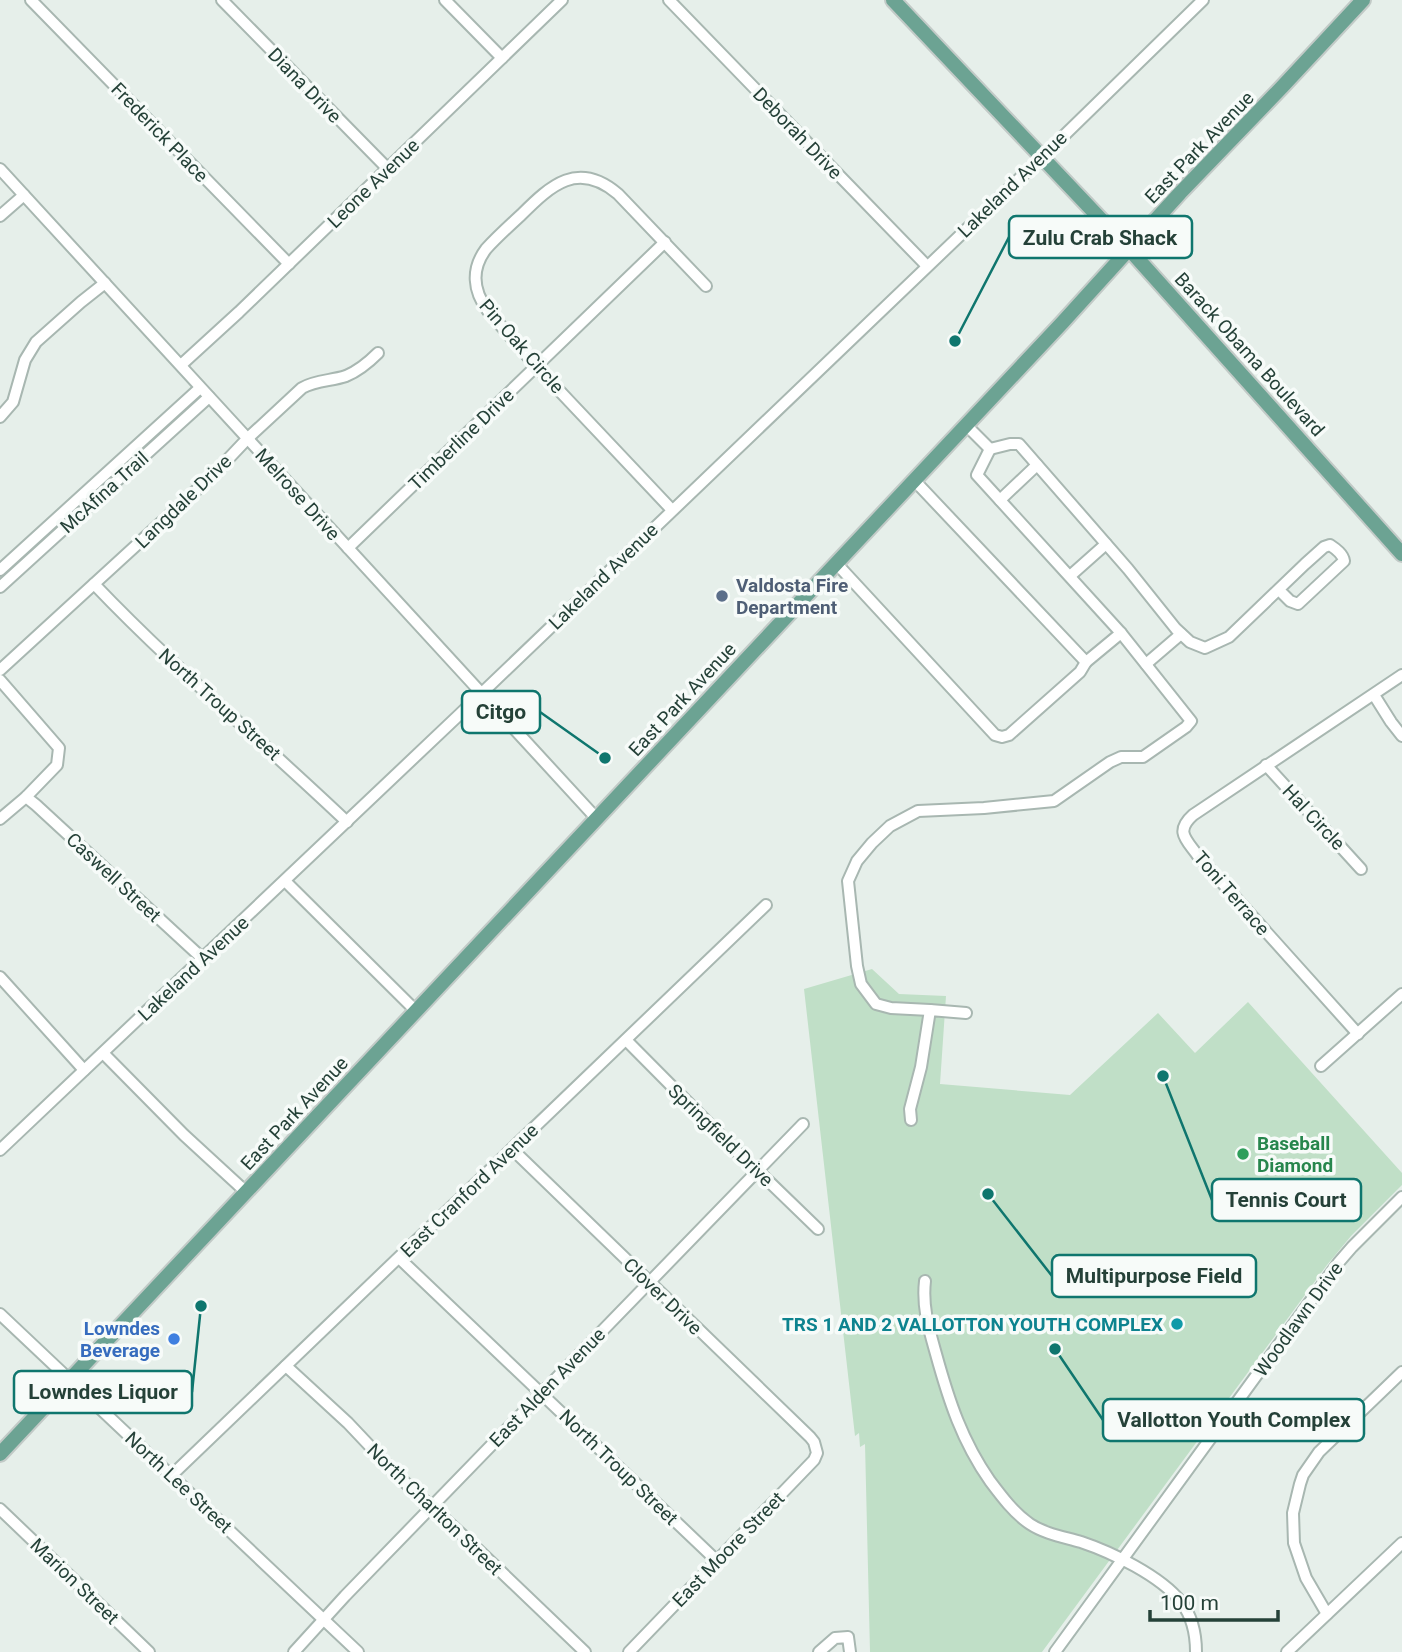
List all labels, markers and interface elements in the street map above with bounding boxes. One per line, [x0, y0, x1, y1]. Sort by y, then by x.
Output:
street label: Diana Drive [263, 43, 346, 128]
street label: Frederick Place [106, 78, 213, 187]
street label: Deborah Drive [748, 83, 847, 184]
street label: East Park Avenue [1140, 86, 1259, 208]
street label: Lakeland Avenue [953, 126, 1072, 242]
street label: Leone Avenue [323, 134, 424, 233]
callout: Zulu Crab Shack [1009, 216, 1192, 258]
text: Zulu Crab Shack [1023, 226, 1178, 250]
street label: Barack Obama Boulevard [1170, 268, 1329, 441]
street label: Pin Oak Circle [474, 294, 569, 398]
street label: Timberline Drive [404, 383, 519, 495]
street label: Melrose Drive [250, 444, 345, 545]
street label: McAfina Trail [55, 447, 153, 538]
street label: Langdale Drive [130, 450, 236, 553]
street label: Lakeland Avenue [544, 518, 663, 634]
place label: Valdosta Fire Department [736, 574, 848, 619]
marker: Valdosta Fire Department [714, 588, 730, 604]
street label: East Park Avenue [624, 638, 741, 761]
street label: North Troup Street [154, 644, 285, 765]
callout: Citgo [462, 691, 540, 733]
text: Citgo [476, 700, 526, 724]
street label: Hal Circle [1278, 780, 1350, 855]
street label: Caswell Street [62, 828, 166, 927]
street label: Toni Terrace [1189, 847, 1274, 940]
street label: Lakeland Avenue [133, 911, 254, 1026]
street label: East Park Avenue [236, 1052, 353, 1175]
street label: Springfield Drive [663, 1079, 778, 1191]
street label: East Cranford Avenue [396, 1119, 543, 1262]
place label: Baseball Diamond [1257, 1132, 1333, 1177]
marker: Baseball Diamond [1235, 1146, 1251, 1162]
callout: Tennis Court [1212, 1179, 1361, 1221]
text: Tennis Court [1225, 1188, 1347, 1212]
street label: Clover Drive [618, 1253, 707, 1340]
callout: Multipurpose Field [1052, 1255, 1256, 1297]
street label: Woodlawn Drive [1249, 1257, 1348, 1381]
text: Multipurpose Field [1066, 1264, 1242, 1288]
place label: TRS 1 AND 2 VALLOTTON YOUTH COMPLEX [782, 1313, 1163, 1336]
marker: TRS 1 AND 2 VALLOTTON YOUTH COMPLEX [1169, 1316, 1185, 1332]
place label: Lowndes Beverage [80, 1317, 160, 1362]
street label: East Alden Avenue [485, 1323, 610, 1452]
marker: Lowndes Beverage [166, 1331, 182, 1347]
callout: Lowndes Liquor [14, 1371, 192, 1413]
text: Lowndes Liquor [28, 1380, 178, 1404]
callout: Vallotton Youth Complex [1103, 1399, 1364, 1441]
street label: North Troup Street [555, 1405, 683, 1530]
text: Vallotton Youth Complex [1117, 1408, 1351, 1432]
street label: North Lee Street [120, 1427, 237, 1538]
street label: North Charlton Street [362, 1439, 507, 1580]
street label: East Moore Street [668, 1487, 789, 1612]
street label: Marion Street [26, 1533, 124, 1629]
scale bar [1150, 1578, 1278, 1622]
text: 100 m [1160, 1591, 1219, 1615]

